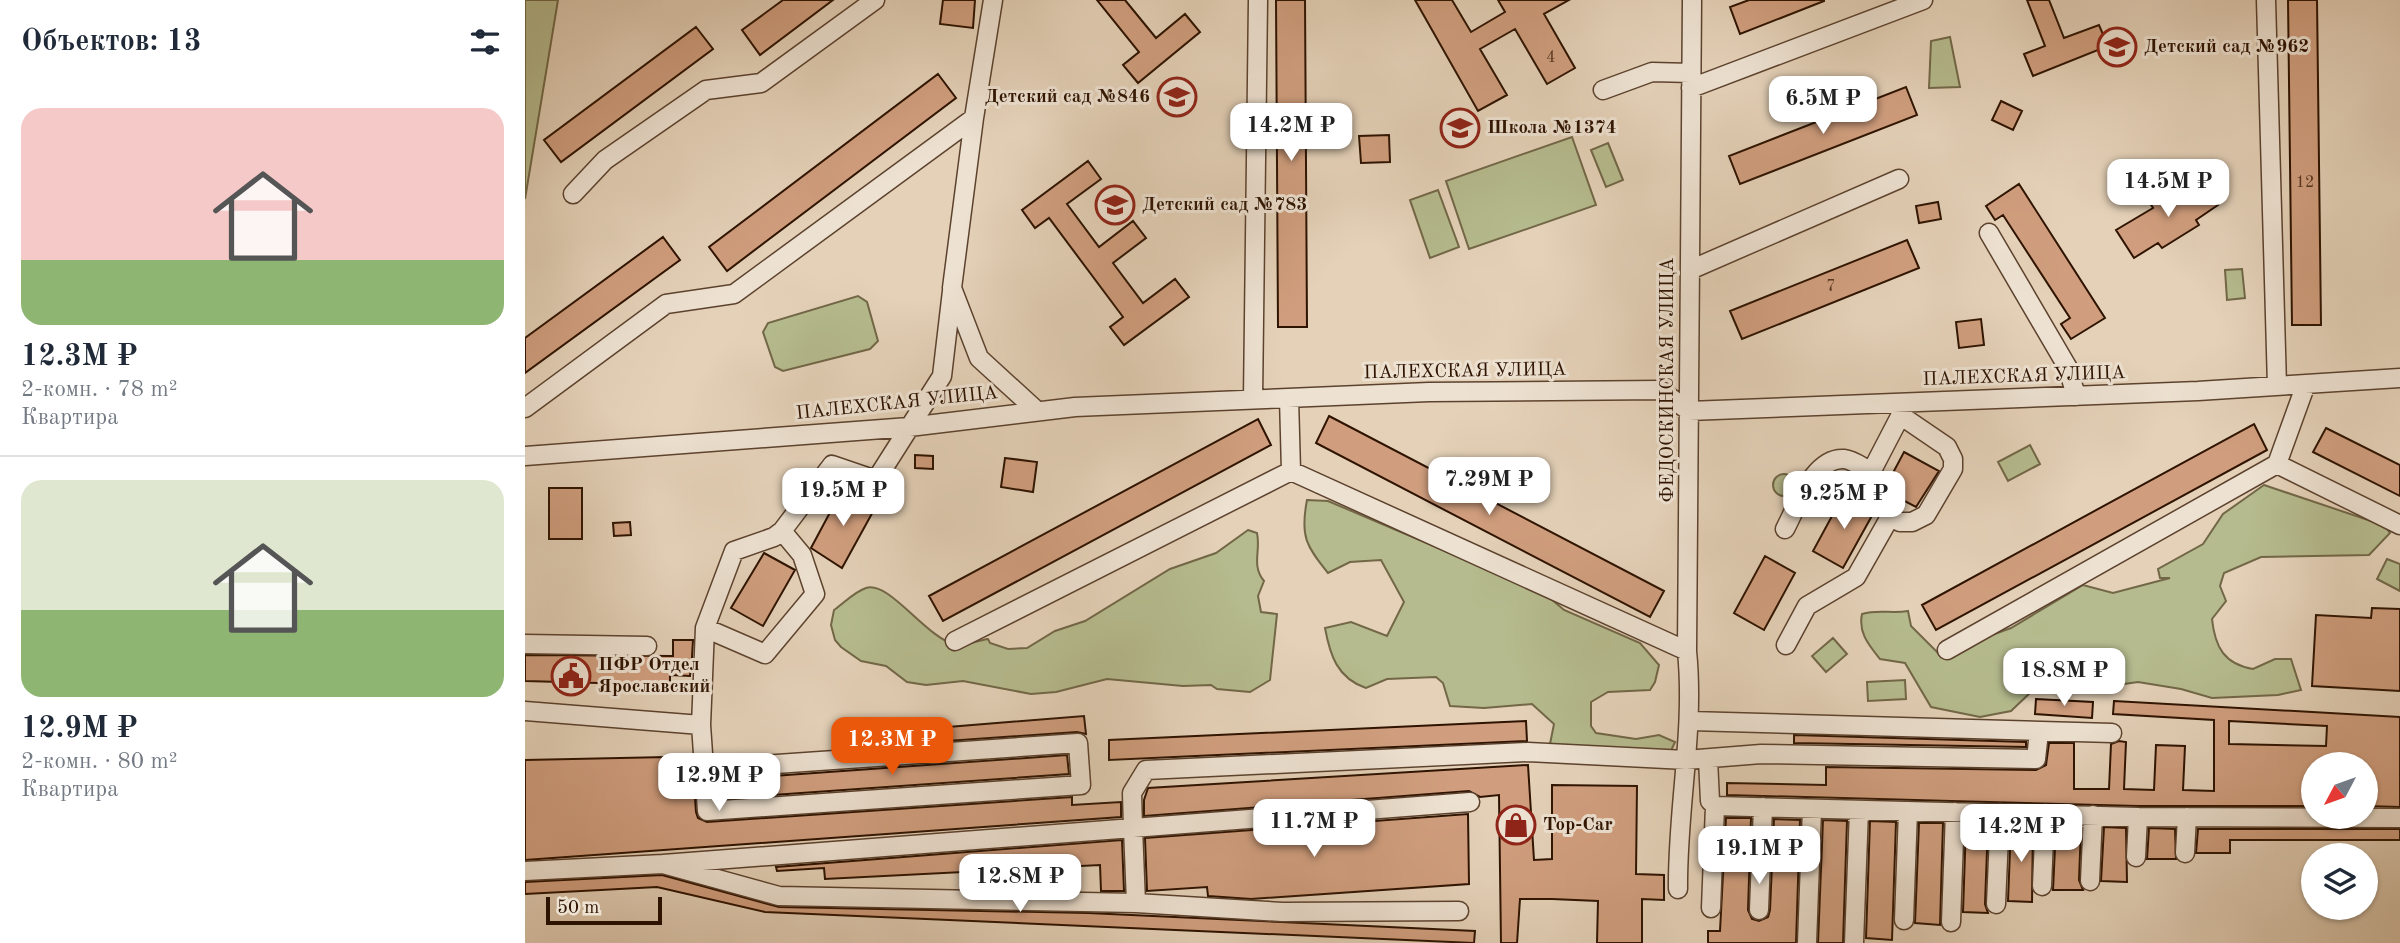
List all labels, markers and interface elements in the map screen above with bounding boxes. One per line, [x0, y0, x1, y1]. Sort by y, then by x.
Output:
icon: filters [466, 23, 504, 61]
school or university icon: Детский сад №962 [2096, 26, 2138, 68]
text: Объектов: 13 [21, 27, 201, 57]
place label: Детский сад №962 [2144, 38, 2309, 57]
house number: 4 [1546, 50, 1556, 66]
school or university icon: Детский сад №846 [1156, 76, 1198, 118]
pin: 6.5M ₽ [1766, 76, 1880, 136]
text: 6.5M ₽ [1785, 87, 1861, 110]
place label: Детский сад №846 [985, 88, 1150, 107]
pin: 14.2M ₽ [1226, 104, 1356, 163]
school or university icon: Школа №1374 [1439, 107, 1481, 149]
text: 14.2M ₽ [1246, 114, 1336, 137]
place label: Школа №1374 [1487, 119, 1617, 138]
icon: home [200, 153, 326, 279]
pin: 14.5M ₽ [2103, 160, 2233, 219]
text: 14.5M ₽ [2123, 170, 2213, 193]
house number: 12 [2296, 175, 2314, 191]
school or university icon: Детский сад №783 [1094, 184, 1136, 226]
place label: Детский сад №783 [1142, 196, 1307, 215]
street label: ФЕДОСКИНСКАЯ УЛИЦА [1659, 257, 1678, 502]
house number: 7 [1826, 279, 1836, 295]
text: 12.3M ₽ [21, 342, 138, 372]
street label: ПАЛЕХСКАЯ УЛИЦА [1363, 361, 1567, 383]
street label: ПАЛЕХСКАЯ УЛИЦА [1922, 364, 2126, 390]
text: 2-комн. · 78 m² [21, 378, 178, 401]
street label: ПАЛЕХСКАЯ УЛИЦА [795, 384, 999, 424]
text: Квартира [21, 406, 119, 429]
pin: 7.29M ₽ [1424, 458, 1554, 517]
pin: 19.5M ₽ [778, 468, 908, 528]
text: 7.29M ₽ [1444, 468, 1534, 491]
pin: 9.25M ₽ [1779, 472, 1909, 531]
text: 19.5M ₽ [798, 479, 888, 502]
text: 9.25M ₽ [1799, 482, 1889, 505]
icon: home [200, 525, 326, 651]
pin: 18.8M ₽ [1999, 648, 2129, 708]
public building icon: ПФР Отдел Ярославский [550, 655, 592, 697]
place label: ПФР Отдел Ярославский [598, 656, 711, 697]
text: 18.8M ₽ [2019, 659, 2109, 682]
text: 12.9M ₽ [21, 714, 138, 744]
pin: 12.3M ₽ [827, 718, 957, 777]
text: 12.3M ₽ [847, 728, 937, 751]
text: 2-комн. · 80 m² [21, 750, 178, 773]
north arrow [2301, 752, 2378, 830]
map controls [2301, 752, 2378, 920]
pin: 12.9M ₽ [654, 754, 784, 813]
text: 12.9M ₽ [674, 764, 764, 787]
text: Квартира [21, 778, 119, 801]
pin: 11.7M ₽ [1249, 800, 1379, 859]
shop icon: Top-Car [1495, 804, 1537, 846]
pin: 14.2M ₽ [1956, 804, 2086, 864]
text: 11.7M ₽ [1269, 810, 1359, 833]
text: 14.2M ₽ [1976, 815, 2066, 838]
place label: Top-Car [1543, 816, 1613, 835]
pin: 19.1M ₽ [1694, 826, 1824, 886]
text: 19.1M ₽ [1714, 837, 1804, 860]
button: layers [2301, 843, 2378, 920]
pin: 12.8M ₽ [955, 855, 1085, 914]
text: 12.8M ₽ [975, 865, 1065, 888]
scale bar [546, 894, 661, 926]
text: 50 m [557, 899, 599, 918]

